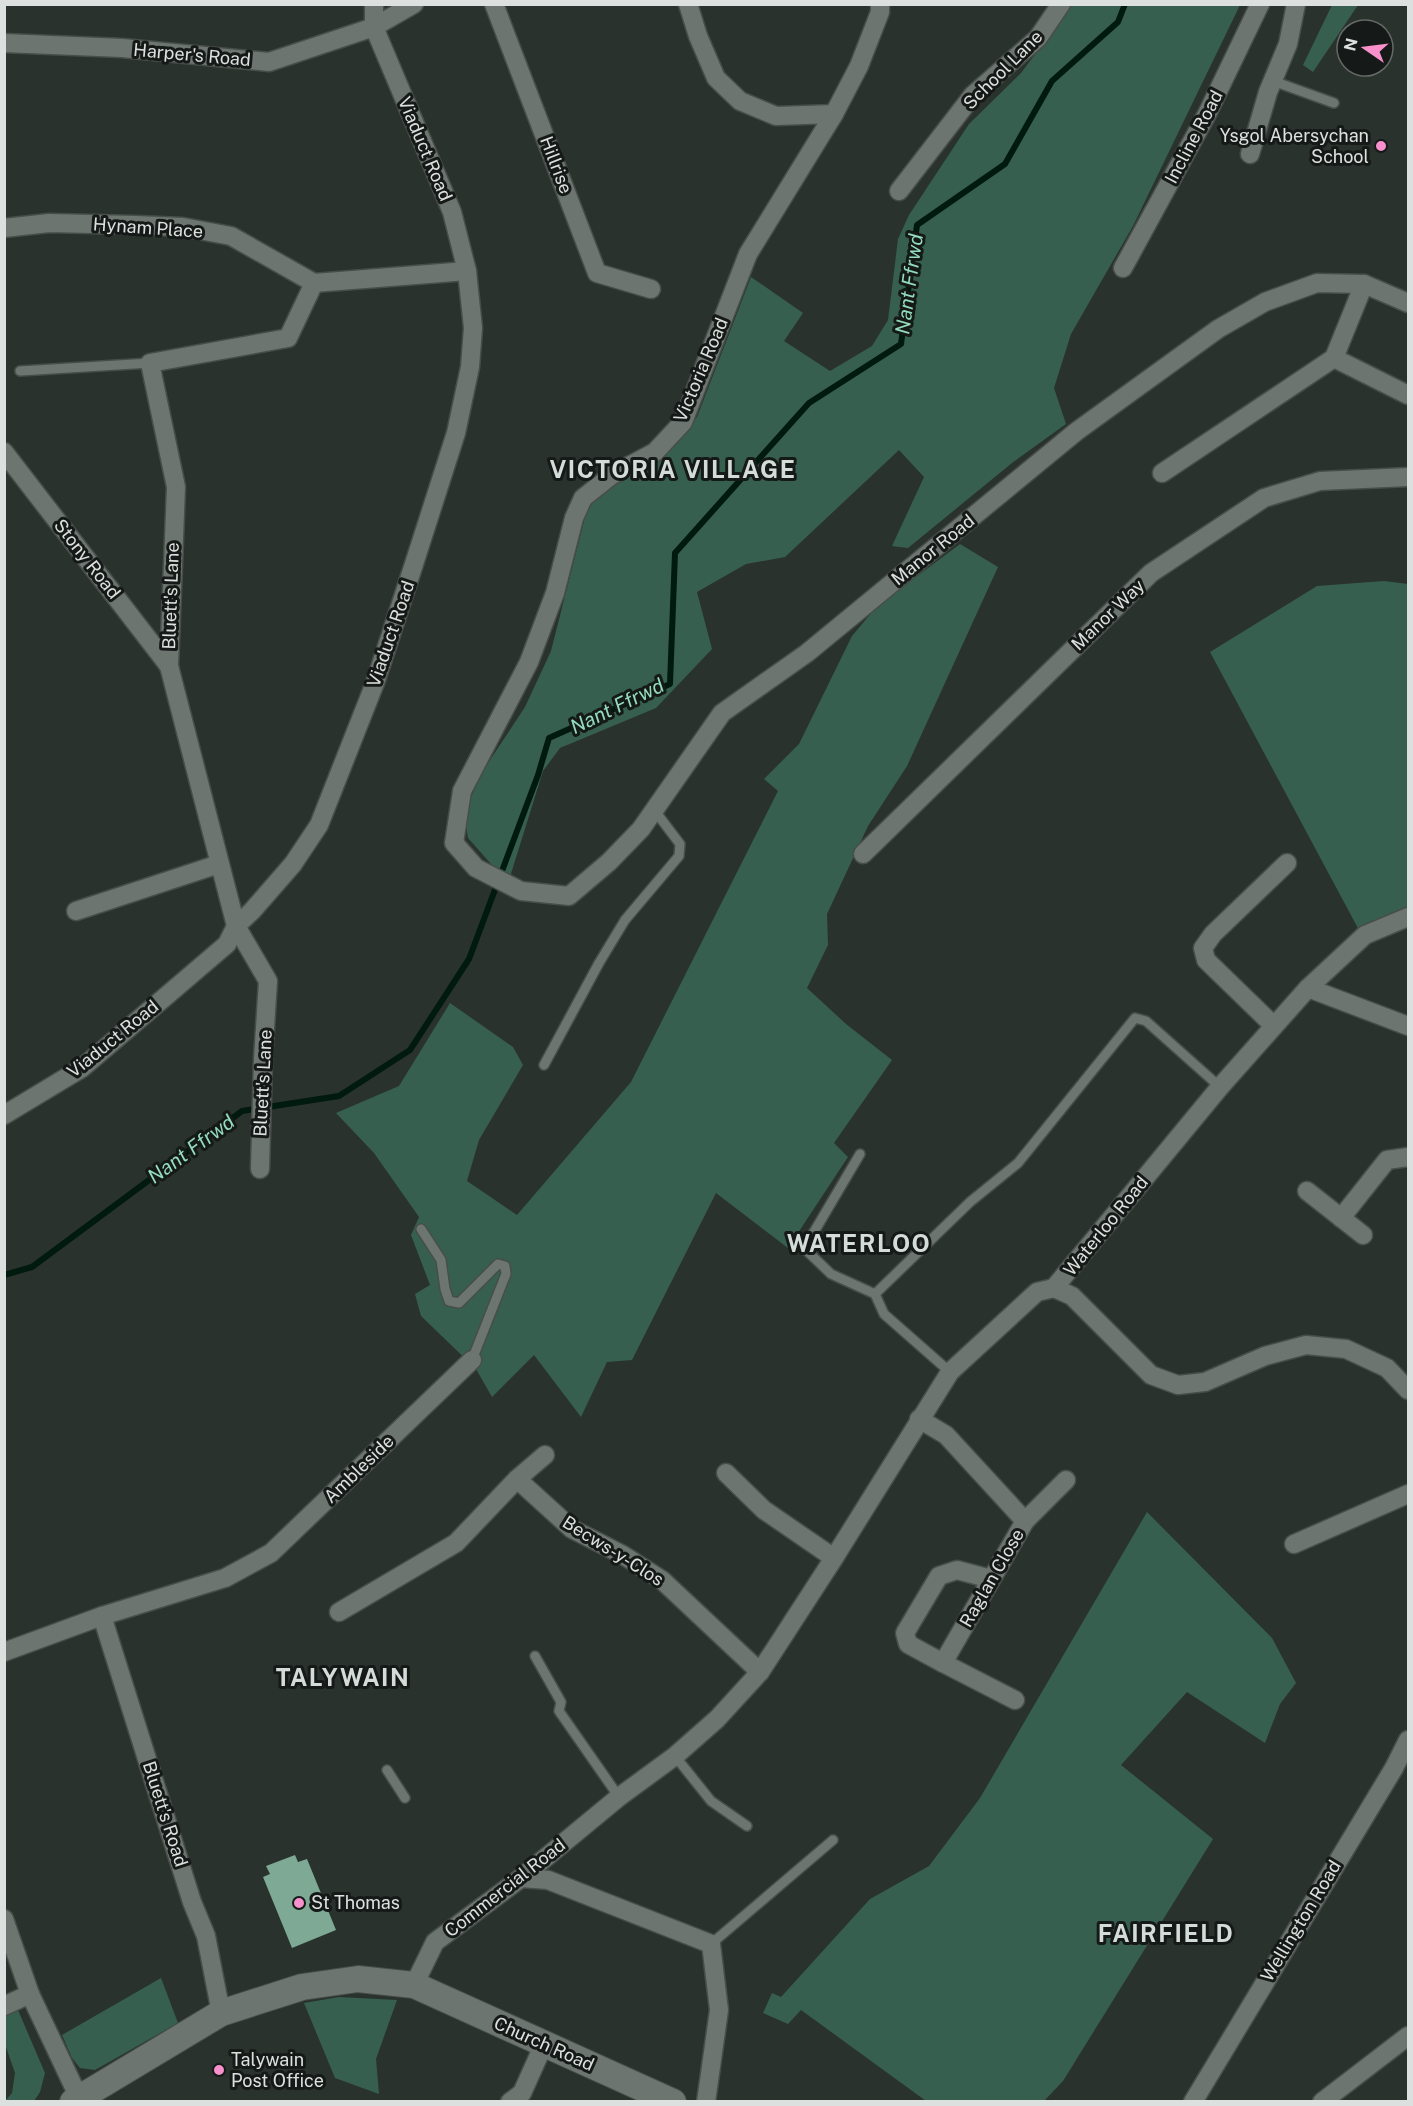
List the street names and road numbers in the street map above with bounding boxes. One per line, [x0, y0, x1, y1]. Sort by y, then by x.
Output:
street label: School Lane [959, 26, 1046, 113]
street label: Harper's Road [132, 39, 252, 70]
street label: Incline Road [1160, 87, 1227, 187]
street label: Viaduct Road [394, 94, 457, 204]
street label: Hillrise [536, 133, 577, 196]
street label: Hynam Place [92, 213, 204, 242]
street label: Victoria Road [669, 314, 732, 425]
street label: Manor Road [887, 510, 978, 589]
street label: Stony Road [50, 515, 125, 603]
street label: Bluett's Lane [158, 542, 183, 650]
street label: Manor Way [1067, 575, 1149, 655]
street label: Viaduct Road [363, 578, 419, 690]
street label: Viaduct Road [63, 995, 162, 1082]
street label: Bluett's Lane [249, 1029, 276, 1137]
street label: Waterloo Road [1059, 1172, 1152, 1280]
street label: Ambleside [319, 1430, 398, 1507]
street label: Becws-y-Clos [559, 1511, 668, 1590]
street label: Raglan Close [955, 1525, 1028, 1631]
street label: Bluett's Road [139, 1759, 192, 1869]
street label: Commercial Road [440, 1834, 569, 1941]
street label: Wellington Road [1256, 1856, 1345, 1985]
street label: Church Road [491, 2012, 597, 2075]

